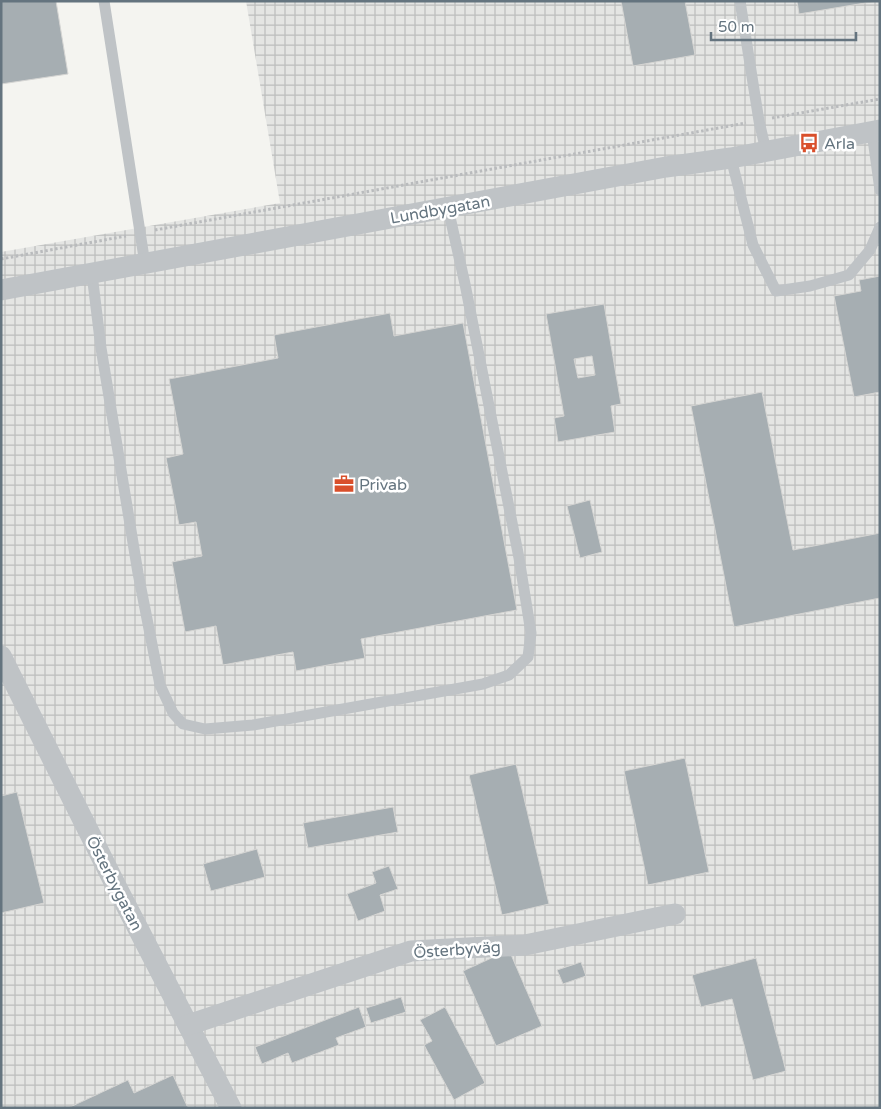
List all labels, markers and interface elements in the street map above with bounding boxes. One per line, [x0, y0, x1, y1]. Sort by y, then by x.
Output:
scale bar [711, 10, 856, 42]
text: 50 m [718, 18, 755, 36]
bus stop icon: Arla [798, 132, 820, 154]
place label: Arla [824, 134, 855, 154]
street label: Lundbygatan [389, 191, 492, 229]
office icon: Privab [333, 473, 355, 495]
place label: Privab [359, 475, 407, 495]
street label: Österbygatan [82, 833, 147, 934]
street label: Österbyväg [413, 937, 502, 963]

